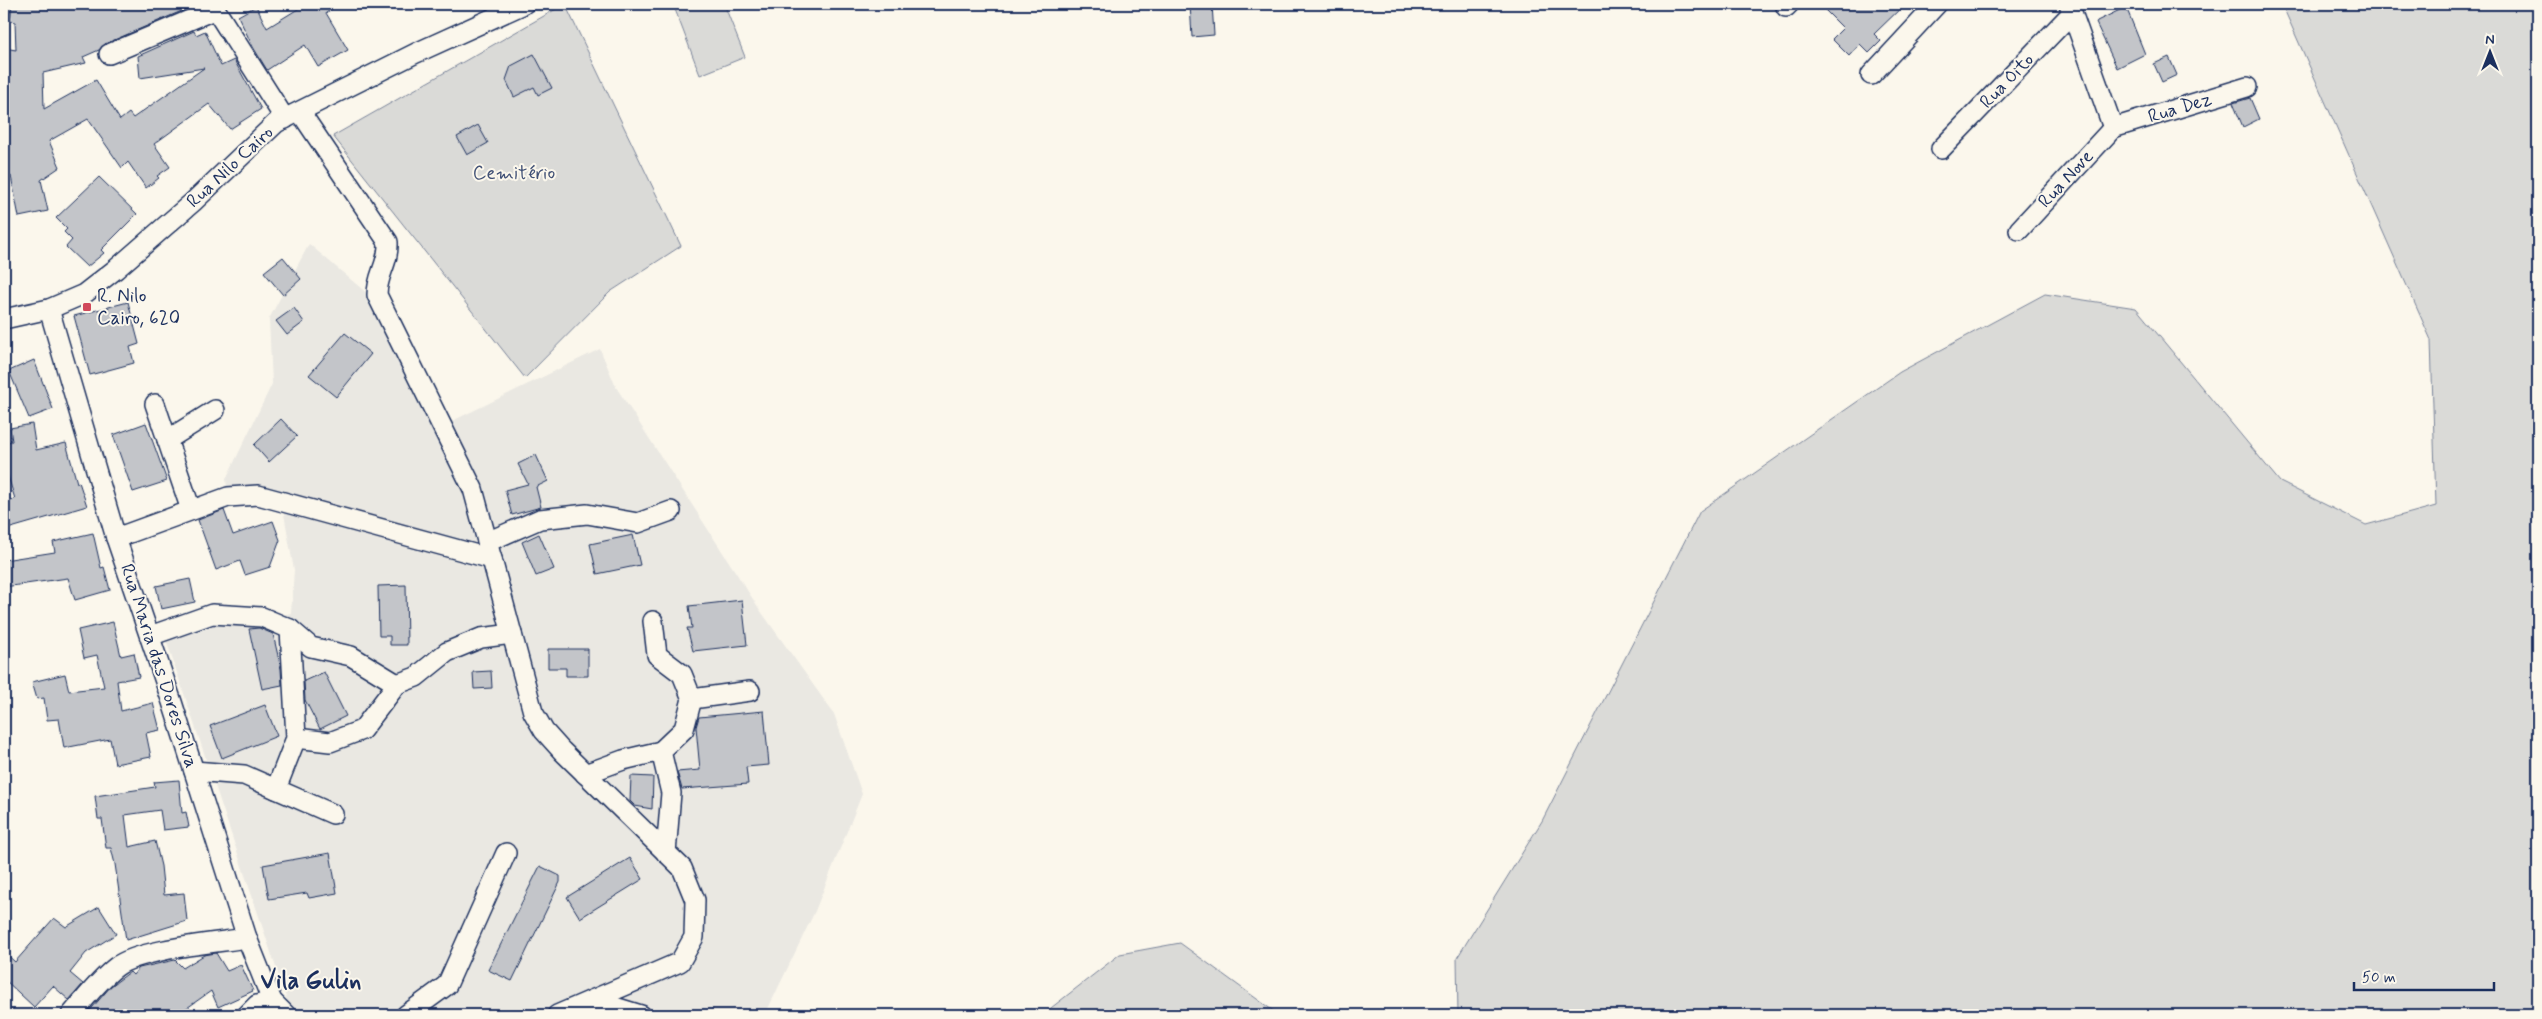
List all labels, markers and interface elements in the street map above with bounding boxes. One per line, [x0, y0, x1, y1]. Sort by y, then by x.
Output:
north arrow [2464, 28, 2514, 78]
text: N [2485, 31, 2495, 49]
street label: Rua Oito [1974, 48, 2040, 114]
street label: Rua Dez [2145, 86, 2215, 130]
street label: Rua Nilo Cairo [181, 120, 279, 214]
street label: Rua Nove [2033, 145, 2099, 213]
park label: Cemitério [473, 161, 555, 186]
place label: R. Nilo Cairo, 620 [97, 284, 180, 331]
marker: R. Nilo Cairo, 620 [81, 301, 93, 313]
street label: Rua Maria das Dores Silva [114, 561, 204, 771]
scale bar [2354, 959, 2494, 991]
district label: Vila Gulin [261, 966, 361, 997]
text: 50 m [2362, 968, 2396, 988]

